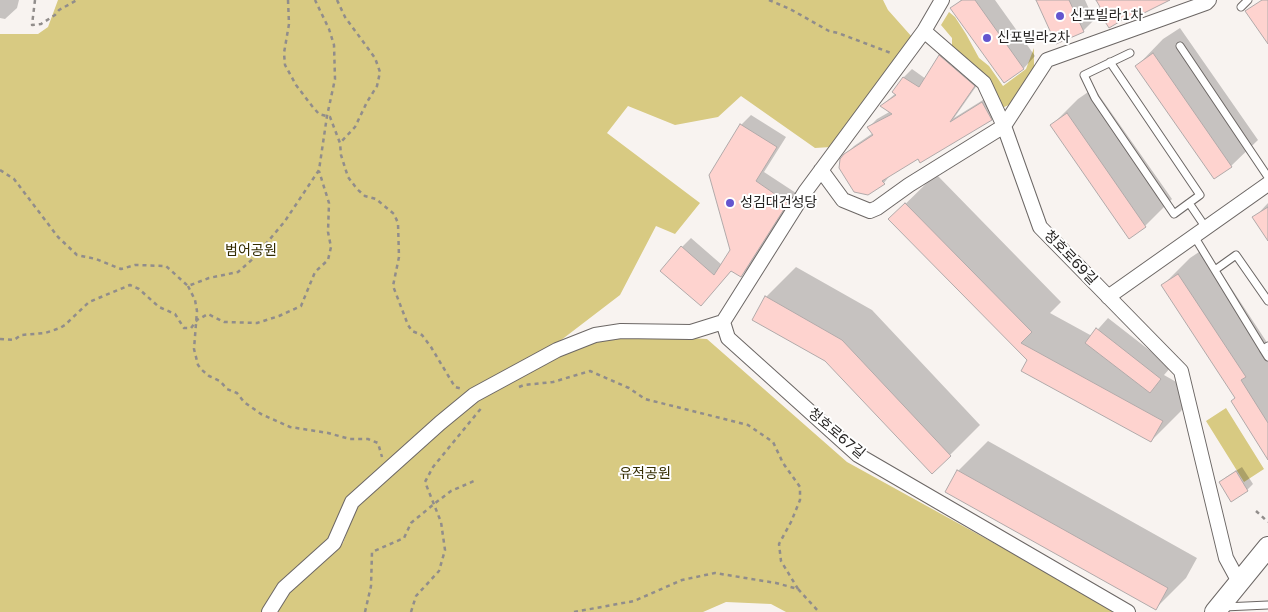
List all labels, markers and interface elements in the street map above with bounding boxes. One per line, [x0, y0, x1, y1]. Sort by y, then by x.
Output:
place label: 신포빌라1차 [1070, 8, 1143, 24]
marker: 신포빌라1차 [1054, 10, 1066, 22]
place label: 신포빌라2차 [997, 30, 1070, 46]
marker: 신포빌라2차 [981, 32, 993, 44]
place label: 성김대건성당 [740, 195, 817, 211]
marker: 성김대건성당 [724, 197, 736, 209]
street label: 청호로69길 [1040, 227, 1100, 289]
park label: 범어공원 [225, 243, 277, 259]
street label: 청호로67길 [804, 405, 868, 463]
park label: 유적공원 [619, 466, 671, 482]

